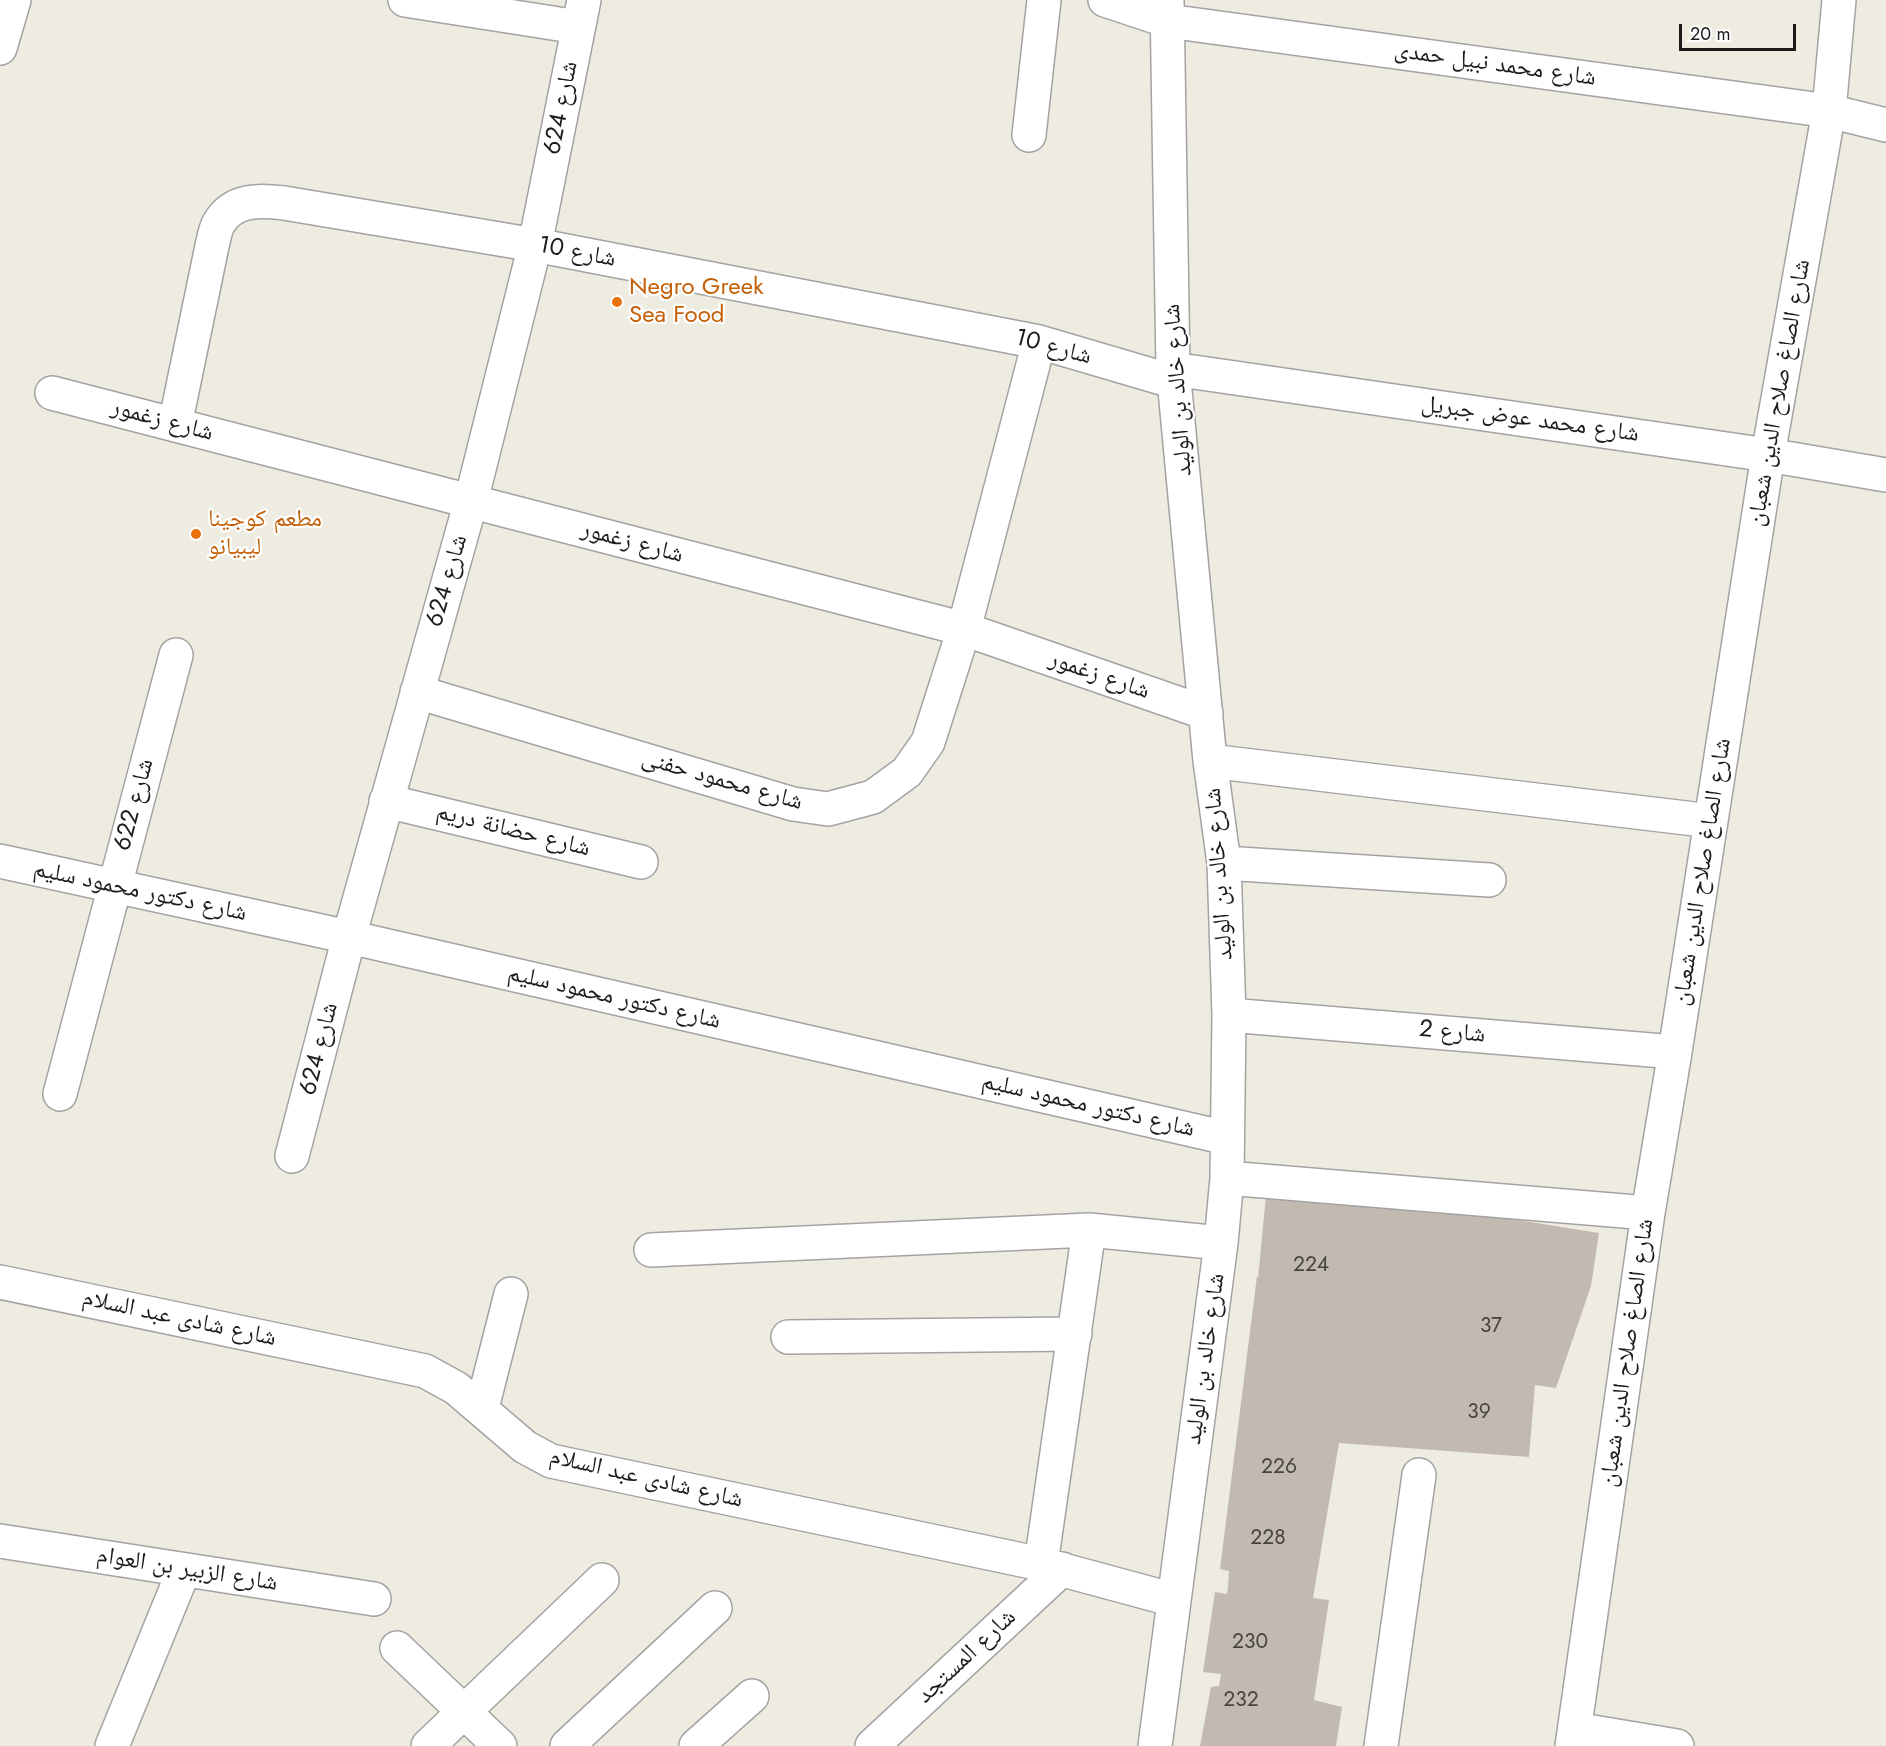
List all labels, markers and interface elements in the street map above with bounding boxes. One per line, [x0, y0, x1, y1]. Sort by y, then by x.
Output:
scale bar [1682, 12, 1799, 50]
text: 20 m [1690, 21, 1730, 47]
street label: شارع محمد نبيل حمدى [1392, 37, 1598, 93]
street label: شارع 624 [539, 59, 585, 157]
street label: شارع 10 [536, 231, 618, 275]
street label: شارع الصاغ صلاح الدين شعبان [1742, 257, 1818, 529]
place label: Negro Greek Sea Food [629, 274, 764, 330]
marker: Negro Greek Sea Food [610, 295, 624, 309]
street label: شارع خالد بن الوليد [1159, 303, 1199, 477]
street label: شارع 10 [1012, 324, 1094, 372]
street label: شارع محمد عوض جبريل [1419, 390, 1641, 450]
street label: شارع زغمور [108, 394, 216, 448]
place label: مطعم كوجينا ليبيانو [208, 506, 322, 562]
street label: شارع زغمور [578, 516, 686, 570]
marker: مطعم كوجينا ليبيانو [189, 527, 203, 541]
street label: شارع 624 [421, 532, 475, 630]
street label: شارع زغمور [1045, 645, 1153, 707]
street label: شارع الصاغ صلاح الدين شعبان [1668, 736, 1738, 1008]
street label: شارع محمود حفنى [638, 744, 806, 818]
street label: شارع 622 [109, 756, 161, 854]
street label: شارع خالد بن الوليد [1200, 787, 1240, 961]
street label: شارع حضانة دريم [433, 798, 593, 864]
street label: شارع دكتور محمود سليم [31, 855, 249, 929]
street label: شارع دكتور محمود سليم [505, 960, 723, 1036]
street label: شارع 624 [295, 1000, 345, 1098]
street label: شارع 2 [1418, 1016, 1486, 1050]
street label: شارع دكتور محمود سليم [979, 1068, 1197, 1144]
street label: شارع الصاغ صلاح الدين شعبان [1595, 1217, 1661, 1489]
house number: 224 [1293, 1253, 1329, 1279]
street label: شارع خالد بن الوليد [1180, 1271, 1232, 1447]
street label: شارع شادى عبد السلام [79, 1284, 279, 1354]
house number: 37 [1480, 1314, 1502, 1340]
house number: 39 [1467, 1400, 1491, 1426]
street label: شارع شادى عبد السلام [547, 1443, 745, 1515]
house number: 226 [1261, 1455, 1297, 1481]
house number: 228 [1250, 1526, 1286, 1552]
street label: شارع الزبير بن العوام [95, 1541, 279, 1599]
street label: شارع المستجد [911, 1604, 1023, 1710]
house number: 230 [1232, 1630, 1268, 1656]
house number: 232 [1223, 1688, 1259, 1714]

